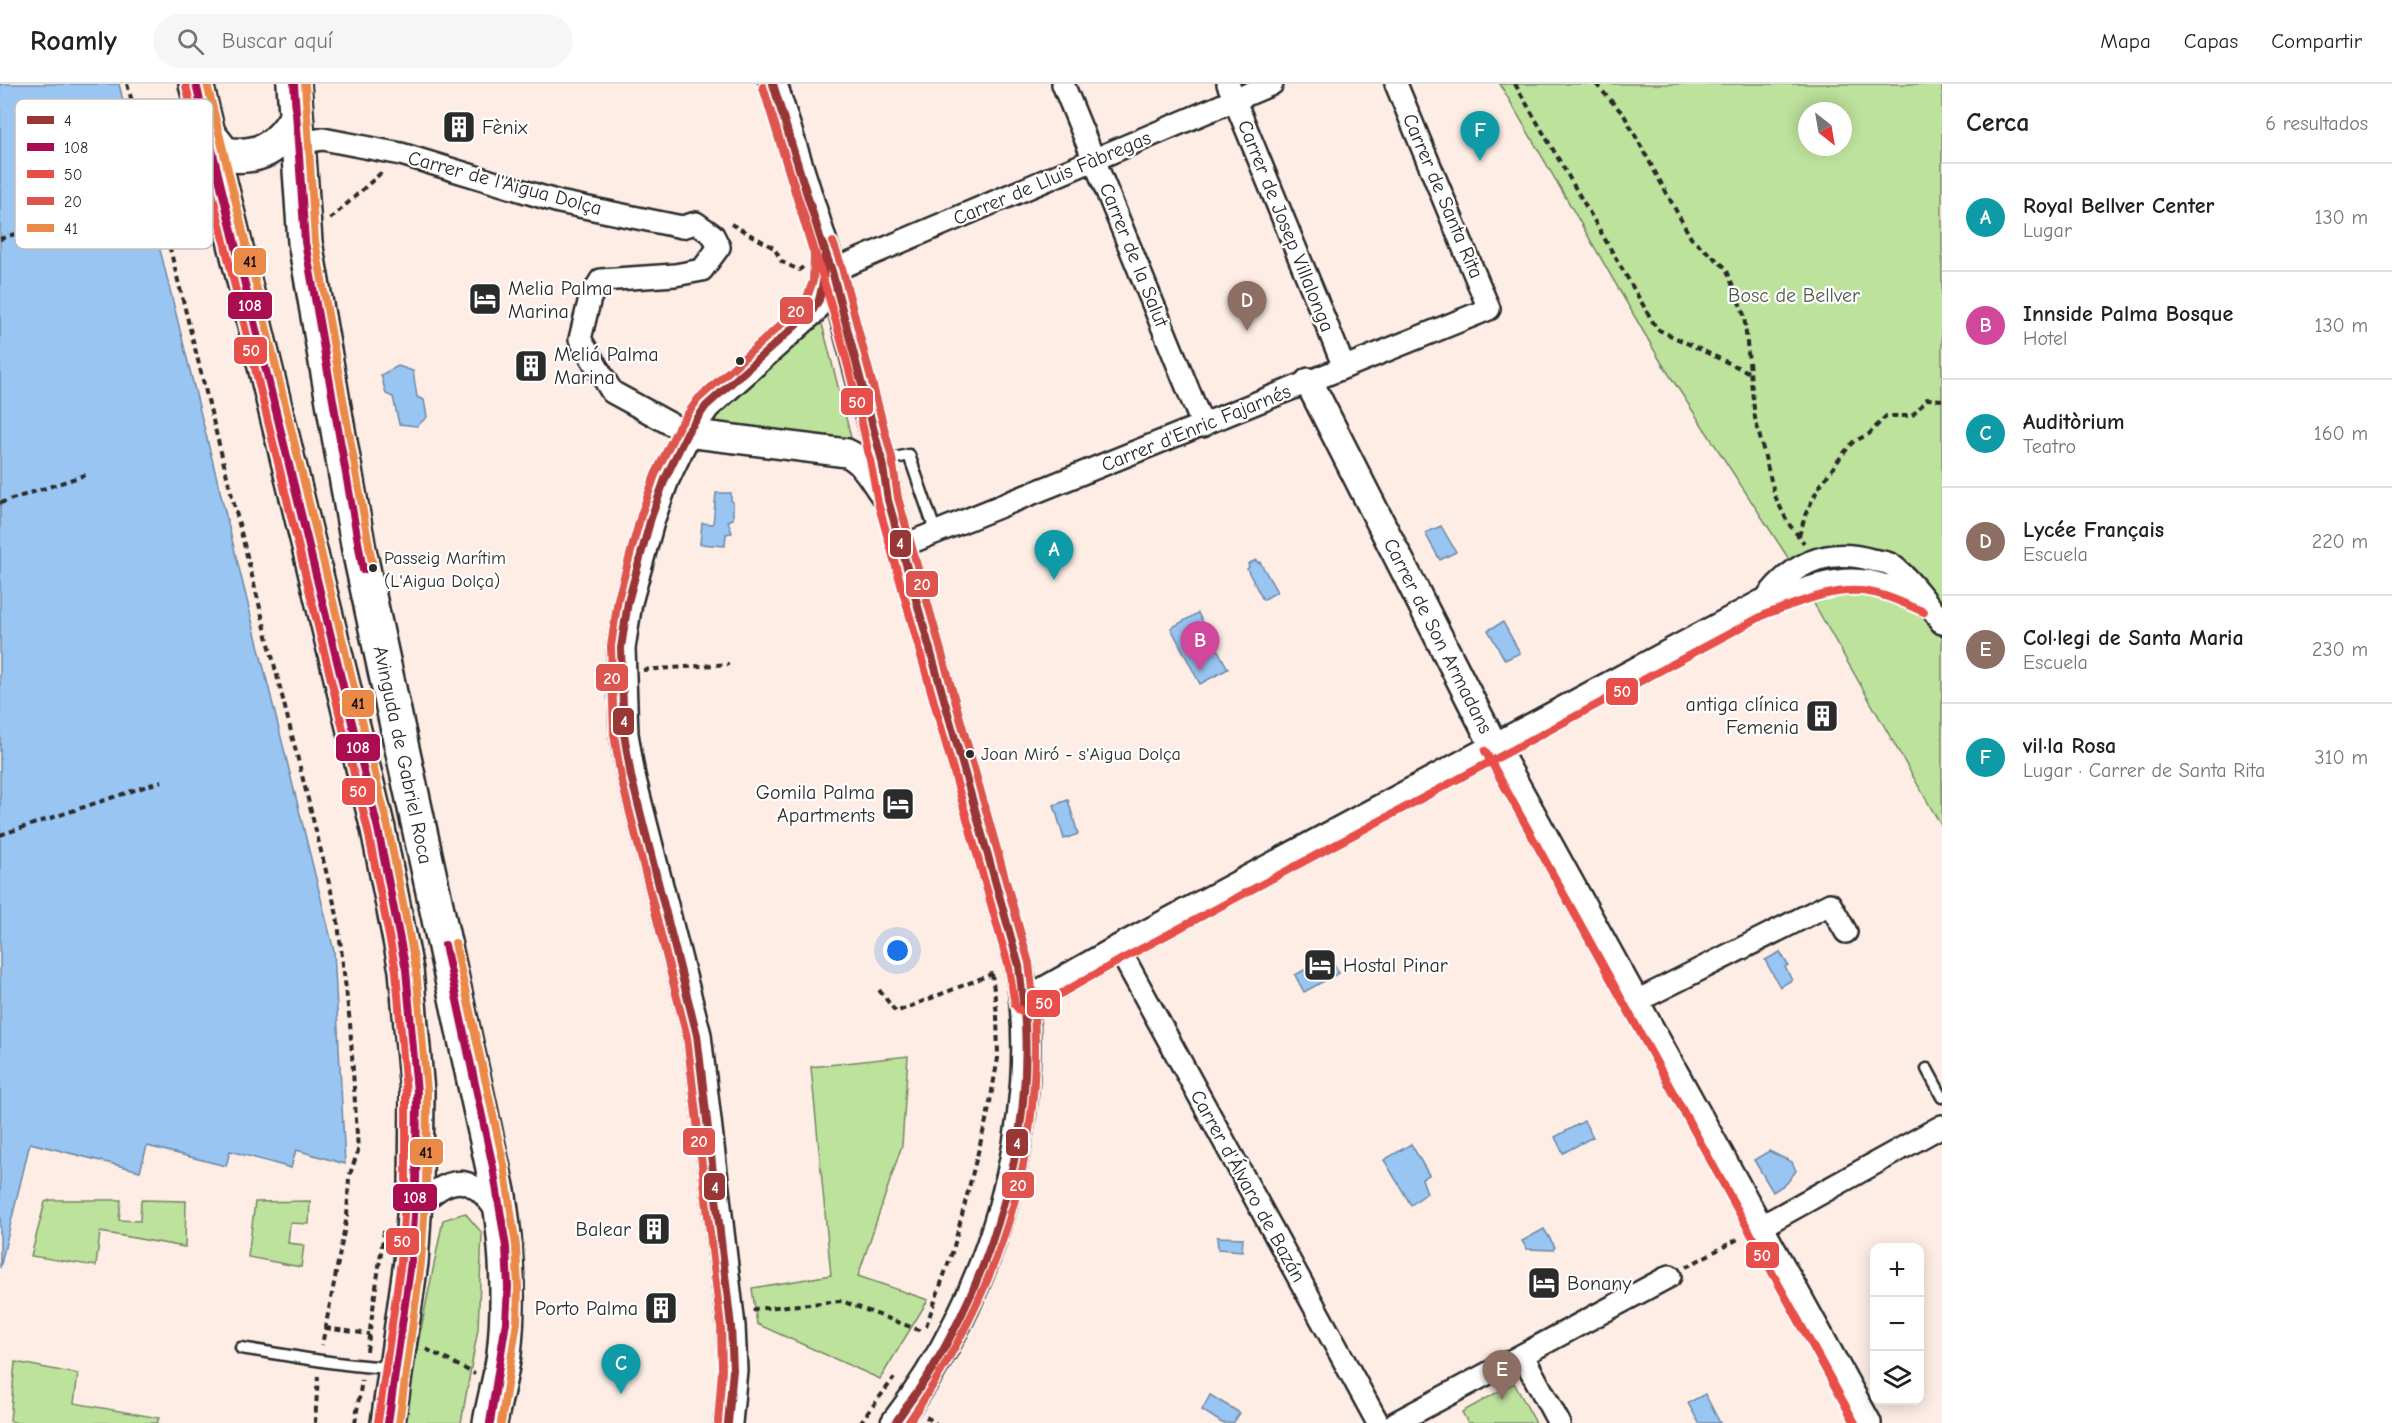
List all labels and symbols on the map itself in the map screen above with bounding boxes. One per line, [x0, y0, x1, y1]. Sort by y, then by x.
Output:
legend [15, 99, 213, 249]
north arrow [1798, 102, 1852, 156]
building icon: Fènix [441, 109, 477, 145]
street label: Carrer de Santa Rita [1398, 110, 1488, 282]
text: 4 [64, 112, 72, 130]
pin: F [1460, 112, 1500, 161]
place label: Fènix [482, 116, 528, 139]
street label: Carrer de Josep Villalonga [1233, 117, 1339, 335]
street label: Carrer de Lluis Fàbregas [950, 126, 1154, 230]
text: 108 [64, 139, 88, 157]
street label: Carrer de l'Aigua Dolça [406, 146, 604, 220]
text: 50 [64, 166, 82, 184]
street label: Carrer de la Salut [1095, 180, 1174, 331]
text: 20 [64, 193, 82, 211]
text: 41 [64, 220, 78, 238]
line badge: 41 [233, 247, 267, 276]
text: 41 [243, 253, 257, 271]
place label: Melia Palma Marina [508, 277, 613, 323]
hotel icon: Melia Palma Marina [467, 281, 503, 317]
pin: D [1228, 282, 1266, 331]
park label: Bosc de Bellver [1728, 284, 1860, 307]
line badge: 108 [227, 291, 273, 320]
line badge: 20 [779, 296, 814, 325]
text: 108 [238, 297, 262, 315]
text: 20 [787, 303, 805, 321]
line badge: 50 [233, 336, 268, 365]
text: 50 [242, 342, 260, 360]
place label: Meliá Palma Marina [554, 343, 659, 389]
building icon: Meliá Palma Marina [513, 348, 549, 384]
unlabelled marker [734, 355, 746, 367]
street label: Carrer d'Enric Fajarnés [1098, 379, 1294, 477]
line badge: 50 [840, 387, 874, 416]
text: 50 [848, 394, 866, 412]
line badge: 4 [889, 529, 912, 558]
pin: A [1034, 530, 1074, 580]
street label: Carrer de Son Armadans [1379, 534, 1497, 738]
text: 4 [896, 535, 904, 553]
place label: Passeig Marítim (L'Aigua Dolça) [384, 548, 506, 592]
marker: Passeig Marítim (L'Aigua Dolça) [367, 562, 379, 574]
line badge: 20 [905, 570, 939, 598]
text: 20 [913, 576, 931, 594]
pin: B [1180, 622, 1220, 671]
street label: Avinguda de Gabriel Roca [369, 644, 437, 866]
line badge: 20 [595, 663, 629, 692]
text: 20 [603, 670, 621, 688]
line badge: 50 [1605, 677, 1639, 706]
text: 50 [1613, 683, 1631, 701]
line badge: 41 [341, 689, 375, 718]
place label: antiga clínica Femenia [1686, 693, 1799, 739]
text: 41 [351, 695, 365, 713]
building icon: antiga clínica Femenia [1804, 698, 1840, 734]
line badge: 4 [612, 707, 635, 736]
text: 4 [620, 713, 628, 731]
line badge: 108 [335, 733, 381, 762]
text: 108 [346, 739, 370, 757]
place label: Joan Miró - s'Aigua Dolça [981, 744, 1181, 765]
marker: Joan Miró - s'Aigua Dolça [964, 748, 976, 760]
line badge: 50 [341, 777, 376, 806]
place label: Gomila Palma Apartments [756, 781, 875, 827]
text: 50 [349, 783, 367, 801]
hotel icon: Gomila Palma Apartments [880, 786, 916, 822]
your location [883, 936, 912, 965]
hotel icon: Hostal Pinar [1302, 947, 1338, 983]
place label: Hostal Pinar [1343, 954, 1448, 977]
line badge: 50 [1026, 989, 1061, 1018]
text: 50 [1035, 995, 1053, 1013]
street label: Carrer d'Álvaro de Bazán [1186, 1085, 1311, 1286]
line badge: 20 [682, 1127, 716, 1156]
line badge: 4 [1005, 1128, 1029, 1157]
text: 20 [690, 1133, 708, 1151]
text: 4 [1013, 1135, 1021, 1153]
line badge: 41 [409, 1138, 444, 1166]
text: 41 [419, 1144, 433, 1162]
line badge: 20 [1001, 1171, 1035, 1199]
line badge: 4 [703, 1172, 726, 1201]
text: 20 [1009, 1177, 1027, 1195]
text: 4 [711, 1179, 719, 1197]
line badge: 108 [392, 1183, 438, 1212]
text: 108 [403, 1189, 427, 1207]
building icon: Balear [636, 1211, 672, 1247]
place label: Balear [576, 1218, 631, 1241]
line badge: 50 [385, 1227, 420, 1256]
text: 50 [393, 1233, 411, 1251]
line badge: 50 [1745, 1241, 1780, 1269]
text: 50 [1753, 1247, 1771, 1265]
hotel icon: Bonany [1526, 1265, 1562, 1301]
place label: Bonany [1567, 1272, 1631, 1295]
building icon: Porto Palma [643, 1290, 679, 1326]
place label: Porto Palma [535, 1297, 638, 1320]
pin: C [602, 1344, 640, 1394]
pin: E [1482, 1350, 1522, 1400]

